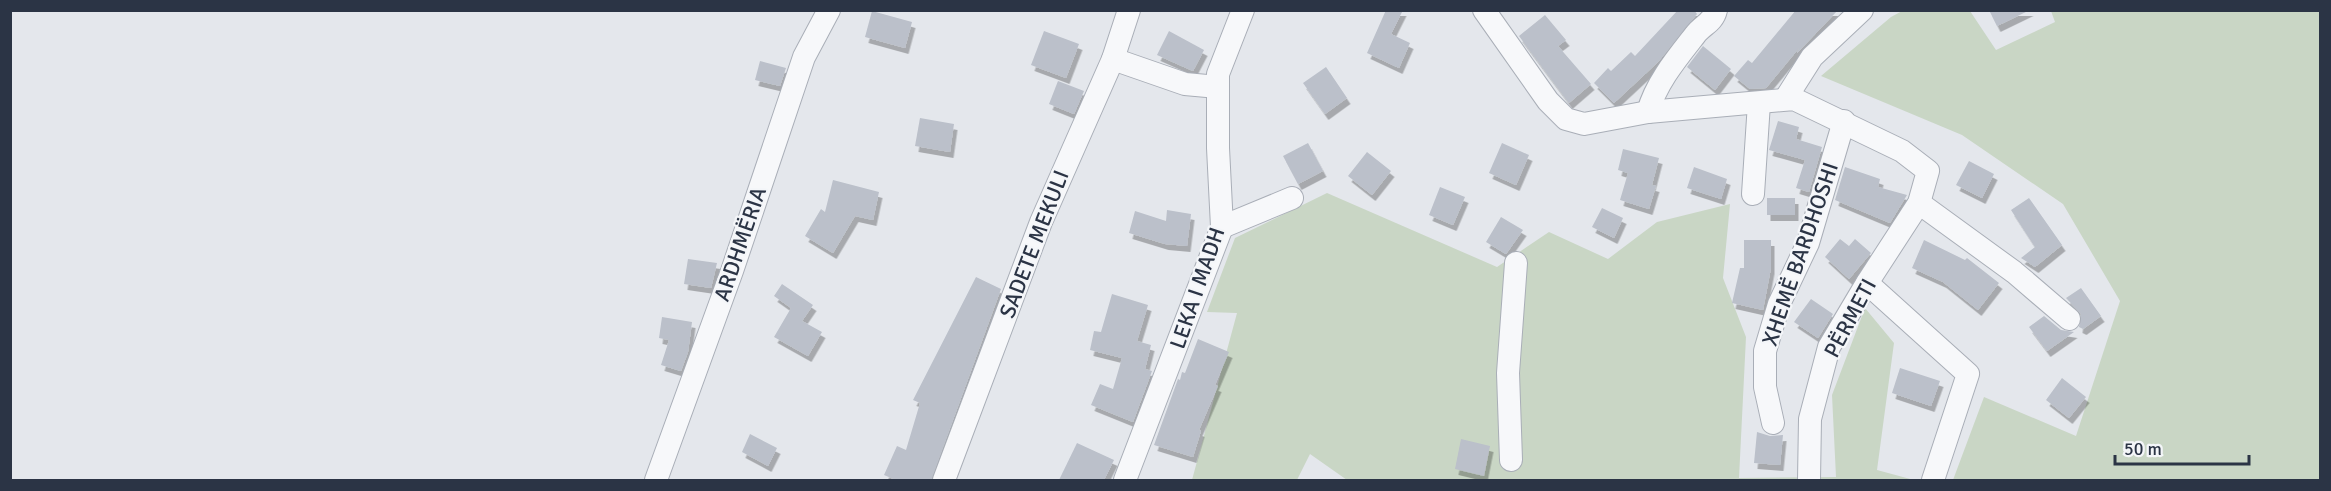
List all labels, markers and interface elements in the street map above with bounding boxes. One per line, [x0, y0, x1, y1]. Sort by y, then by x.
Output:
street label: XHEMË BARDHOSHI [1756, 159, 1844, 349]
street label: SADETE MEKULI [993, 166, 1075, 322]
street label: ARDHMËRIA [708, 183, 772, 305]
street label: LEKA I MADH [1164, 224, 1230, 352]
street label: PËRMETI [1818, 274, 1882, 362]
scale bar [2115, 428, 2248, 466]
text: 50 m [2124, 438, 2162, 460]

